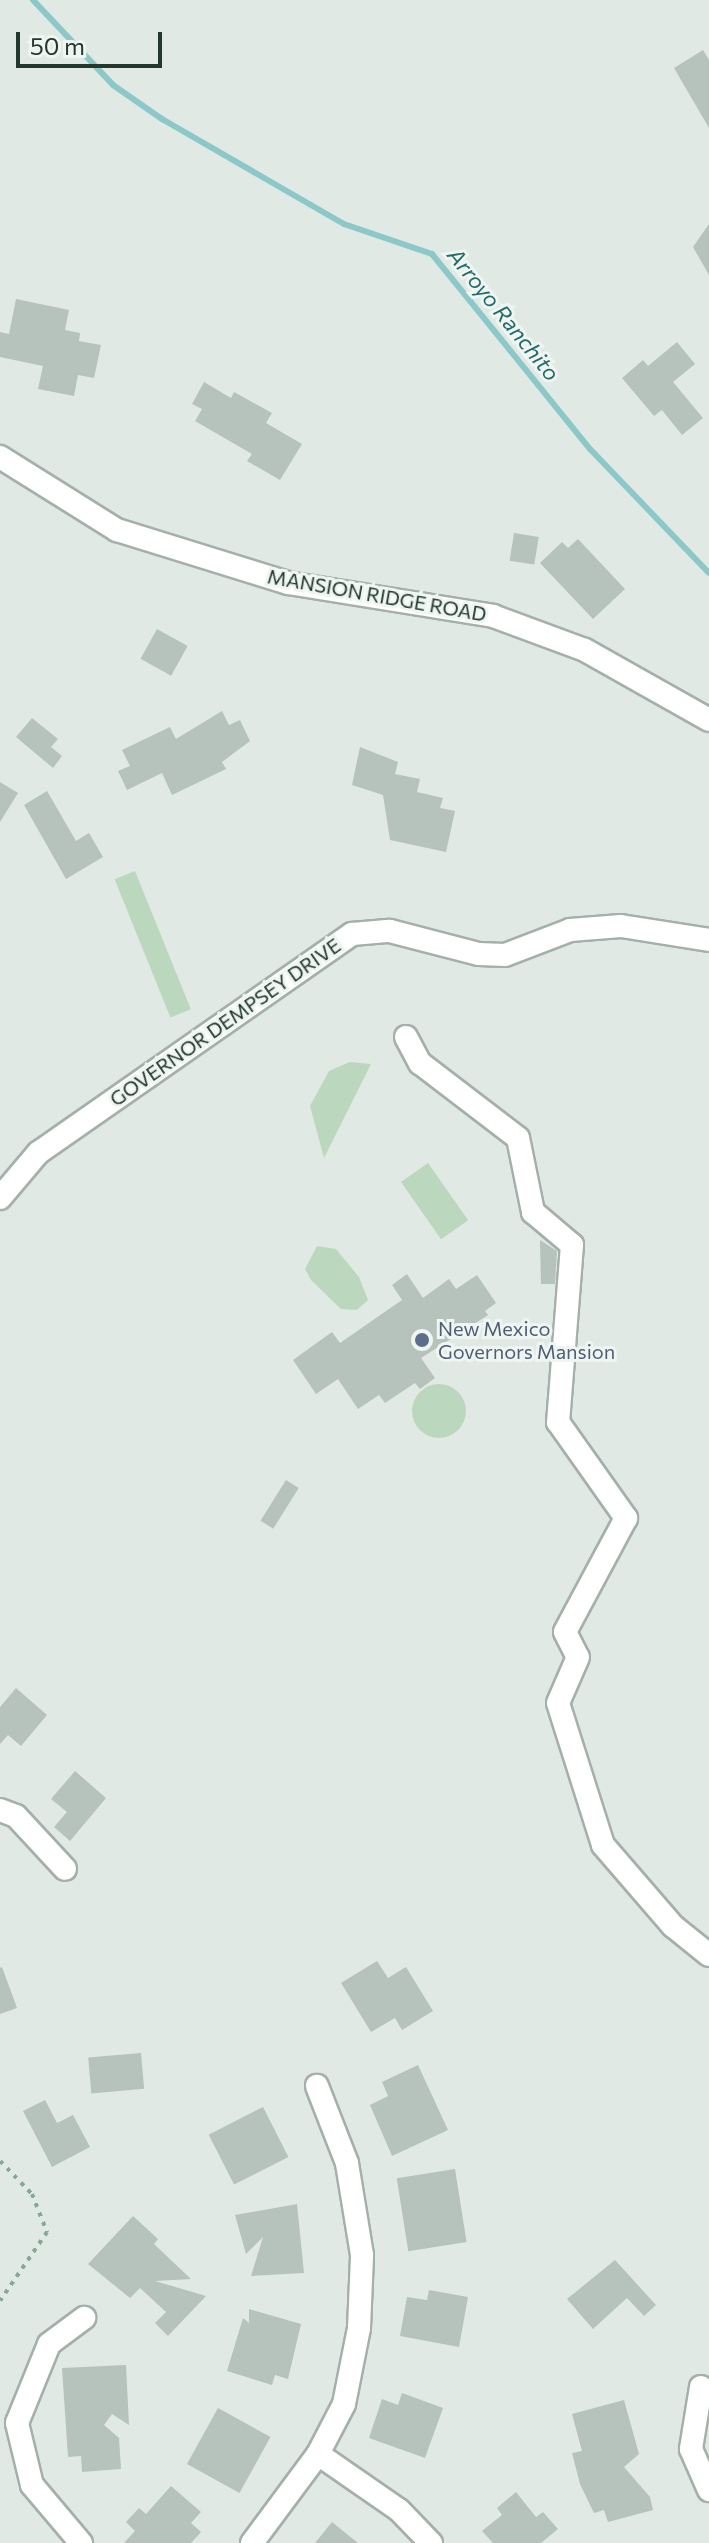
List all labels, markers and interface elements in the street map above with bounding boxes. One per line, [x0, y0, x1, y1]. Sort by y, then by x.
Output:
scale bar [20, 16, 166, 66]
text: 50 m [30, 31, 85, 60]
water label: Arroyo Ranchito [442, 242, 566, 386]
street label: MANSION RIDGE ROAD [266, 564, 488, 626]
street label: GOVERNOR DEMPSEY DRIVE [105, 933, 345, 1111]
place label: New Mexico Governors Mansion [438, 1316, 615, 1363]
marker: New Mexico Governors Mansion [413, 1331, 431, 1349]

